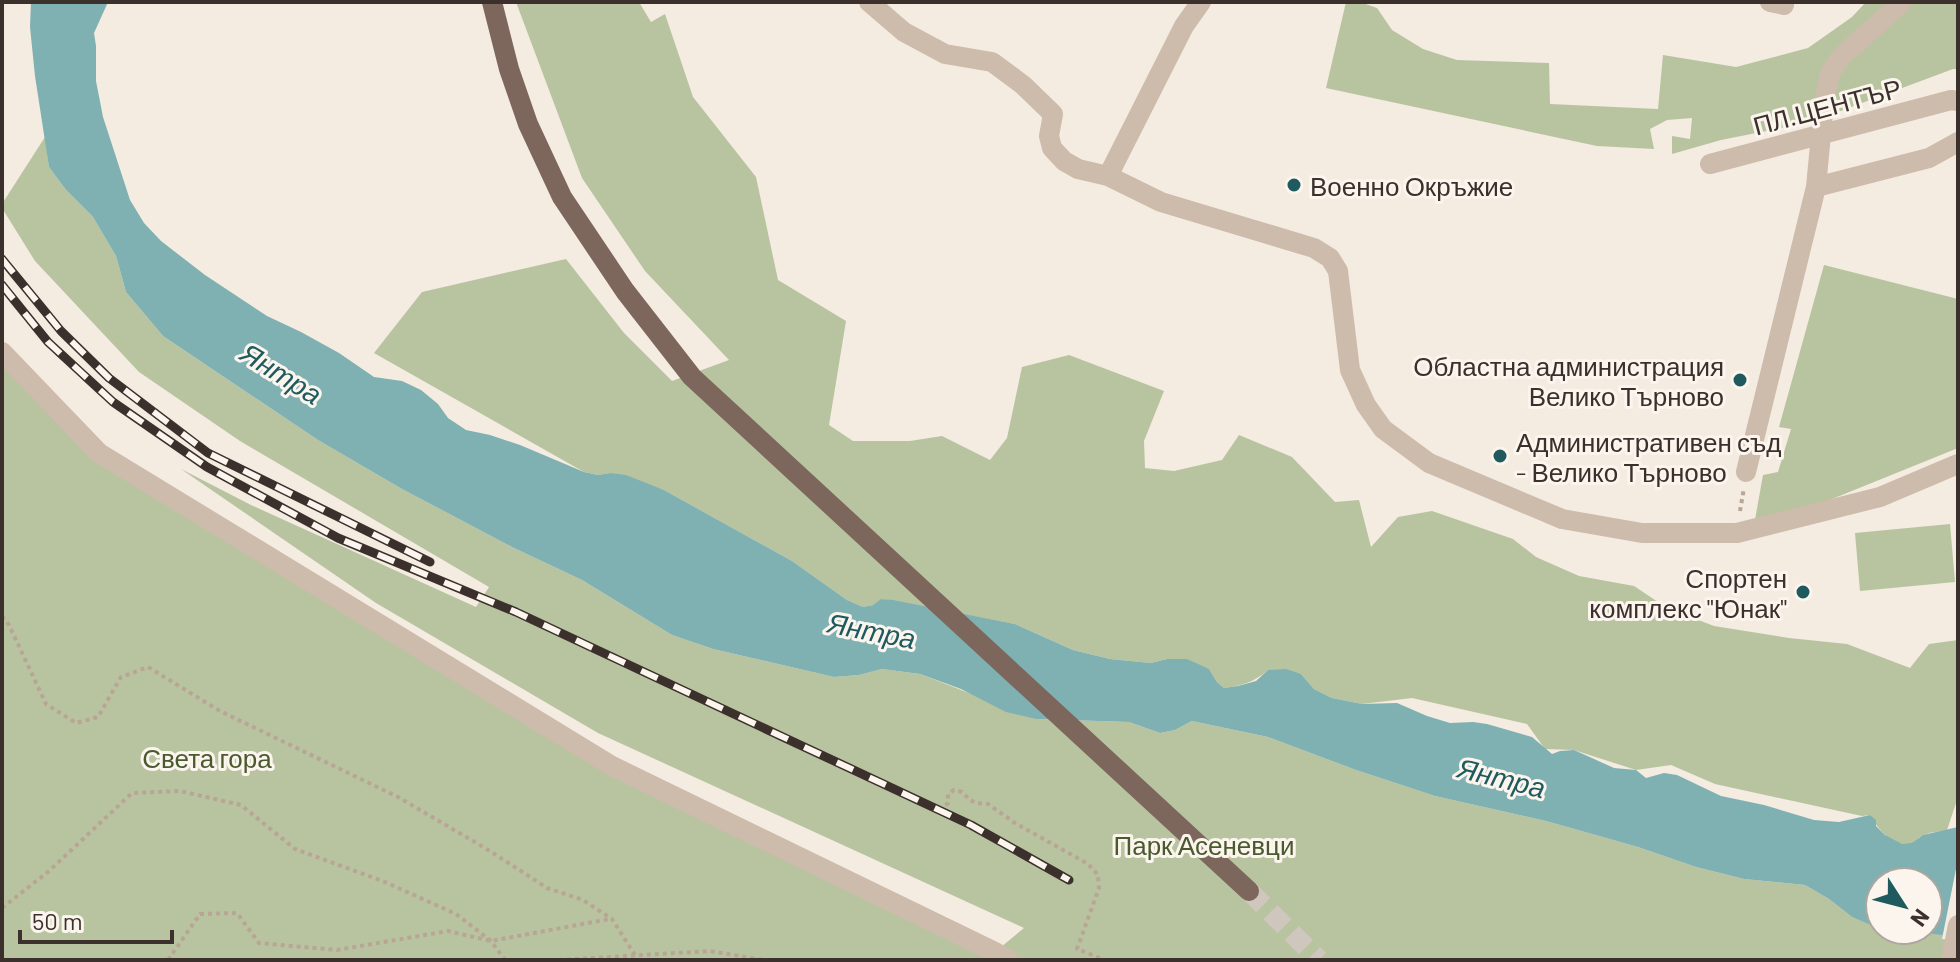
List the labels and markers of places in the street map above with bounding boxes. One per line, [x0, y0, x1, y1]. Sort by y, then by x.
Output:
place label: Военно Окръжие [1310, 170, 1513, 201]
marker: Военно Окръжие [1285, 176, 1303, 194]
place label: Областна администрация Велико Търново [1413, 350, 1724, 411]
marker: Областна администрация Велико Търново [1731, 371, 1749, 389]
place label: Административен съд - Велико Търново [1516, 426, 1781, 487]
marker: Административен съд - Велико Търново [1491, 447, 1509, 465]
place label: Спортен комплекс "Юнак" [1589, 562, 1787, 623]
marker: Спортен комплекс "Юнак" [1794, 583, 1812, 601]

